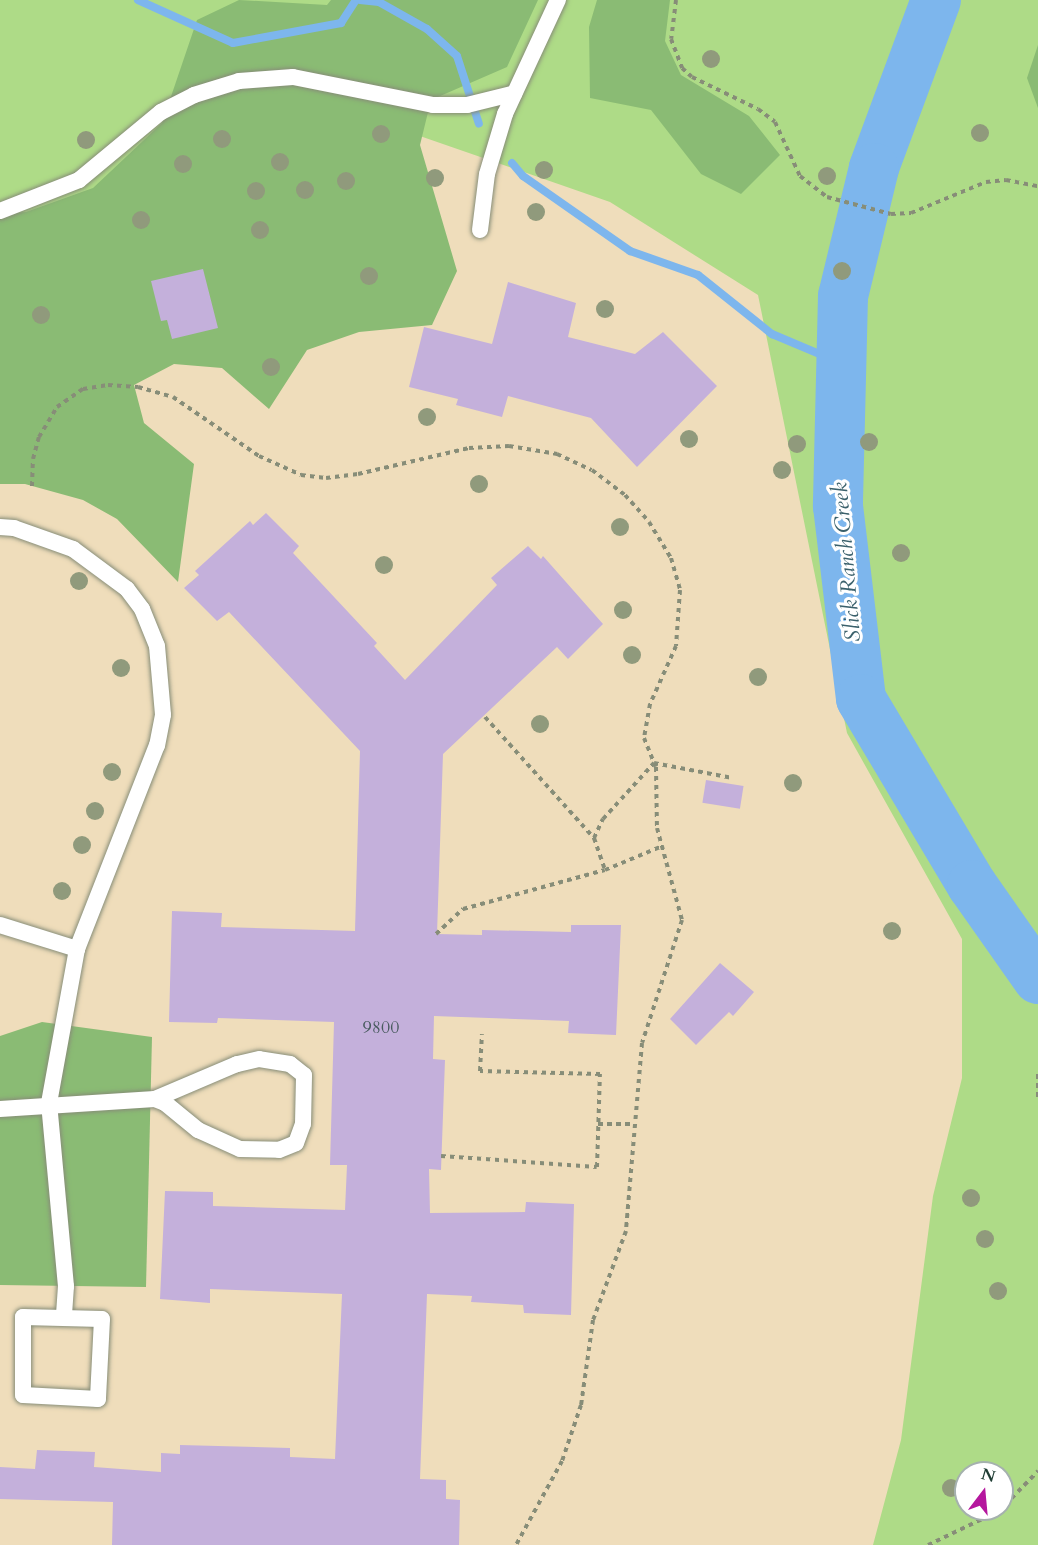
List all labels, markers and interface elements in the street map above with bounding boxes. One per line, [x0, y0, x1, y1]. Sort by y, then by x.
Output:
water label: Slick Ranch Creek [827, 481, 867, 643]
house number: 9800 [363, 1017, 399, 1039]
north arrow [954, 1461, 1014, 1521]
text: N [979, 1463, 998, 1488]

